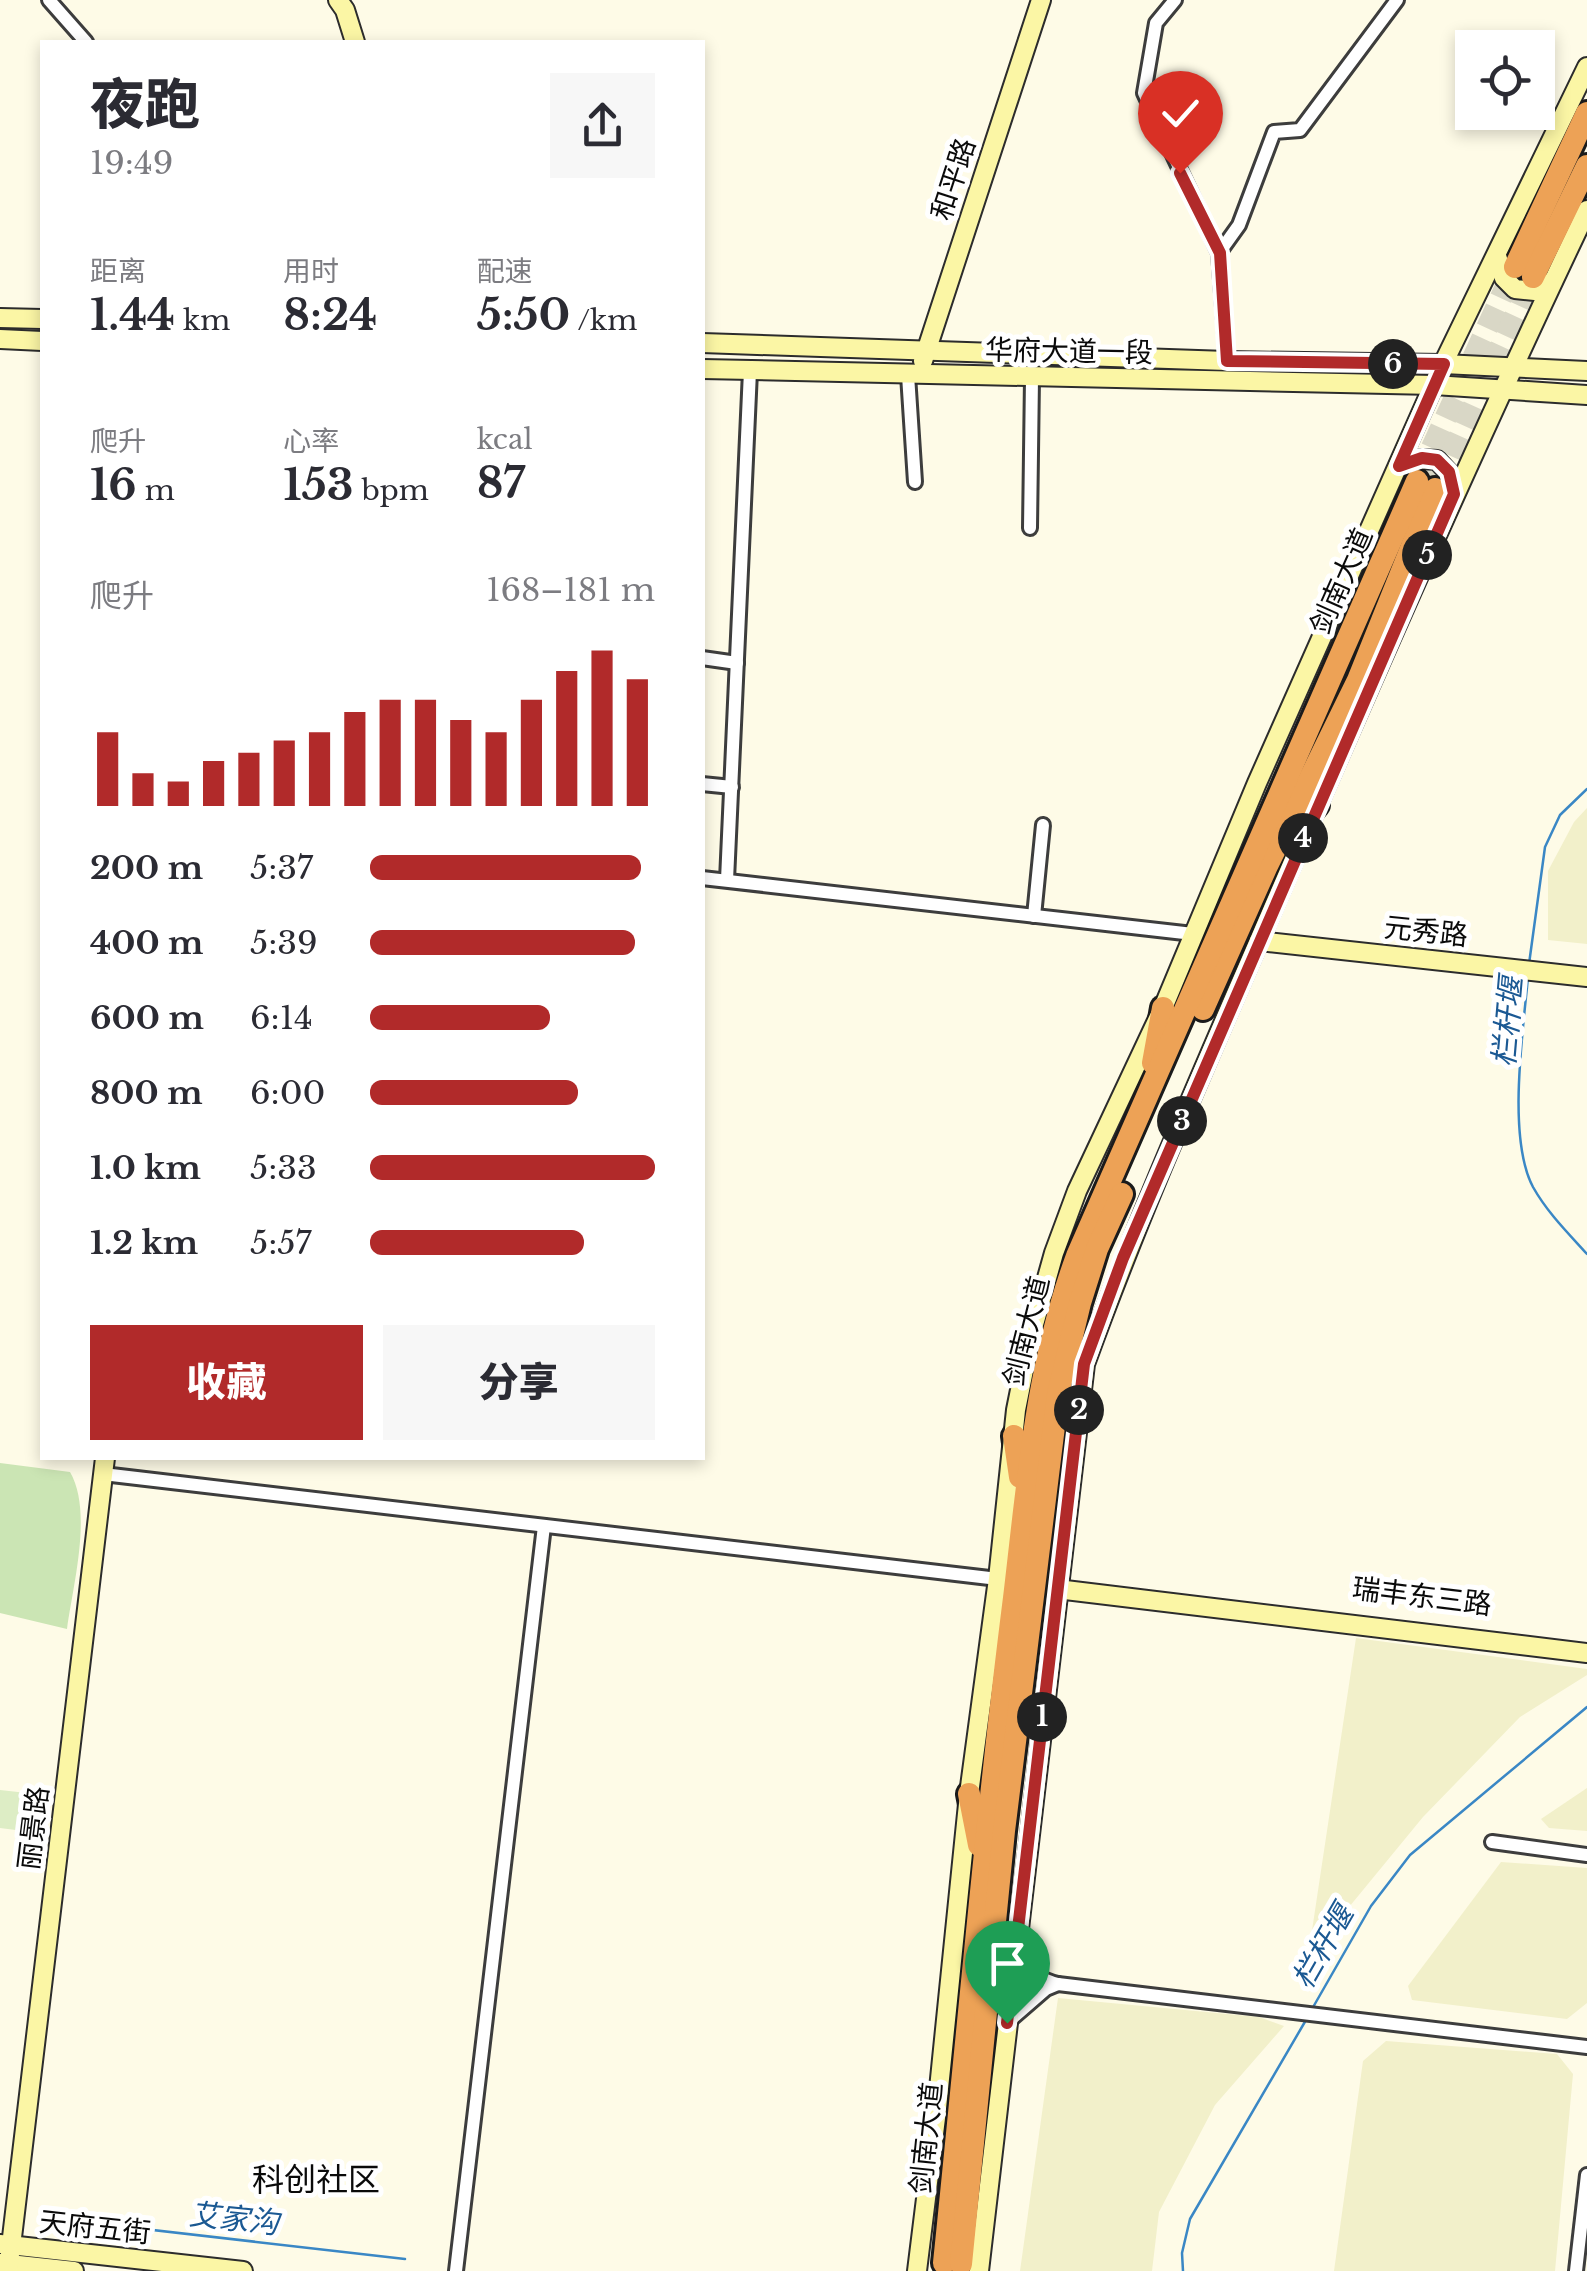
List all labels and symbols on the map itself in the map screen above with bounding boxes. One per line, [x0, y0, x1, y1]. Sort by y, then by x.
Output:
pin [1138, 71, 1223, 174]
street label: 和平路 [924, 134, 983, 225]
street label: 华府大道一段 [985, 333, 1153, 370]
pin: 6 [1368, 339, 1418, 389]
street label: 剑南大道 [1303, 523, 1380, 639]
pin: 5 [1402, 530, 1452, 580]
pin: 4 [1278, 813, 1328, 863]
street label: 元秀路 [1382, 910, 1470, 953]
water label: 栏杆堰 [1485, 971, 1530, 1068]
pin: 3 [1157, 1096, 1207, 1146]
street label: 剑南大道 [996, 1273, 1057, 1390]
pin: 2 [1054, 1385, 1104, 1435]
street label: 瑞丰东三路 [1350, 1571, 1494, 1622]
pin: 1 [1017, 1692, 1067, 1742]
street label: 丽景路 [11, 1784, 56, 1872]
water label: 栏杆堰 [1284, 1894, 1364, 1995]
pin [965, 1921, 1050, 2024]
street label: 剑南大道 [903, 2081, 950, 2196]
district label: 科创社区 [252, 2160, 380, 2200]
water label: 艾家沟 [187, 2195, 284, 2242]
street label: 天府五街 [37, 2204, 152, 2251]

